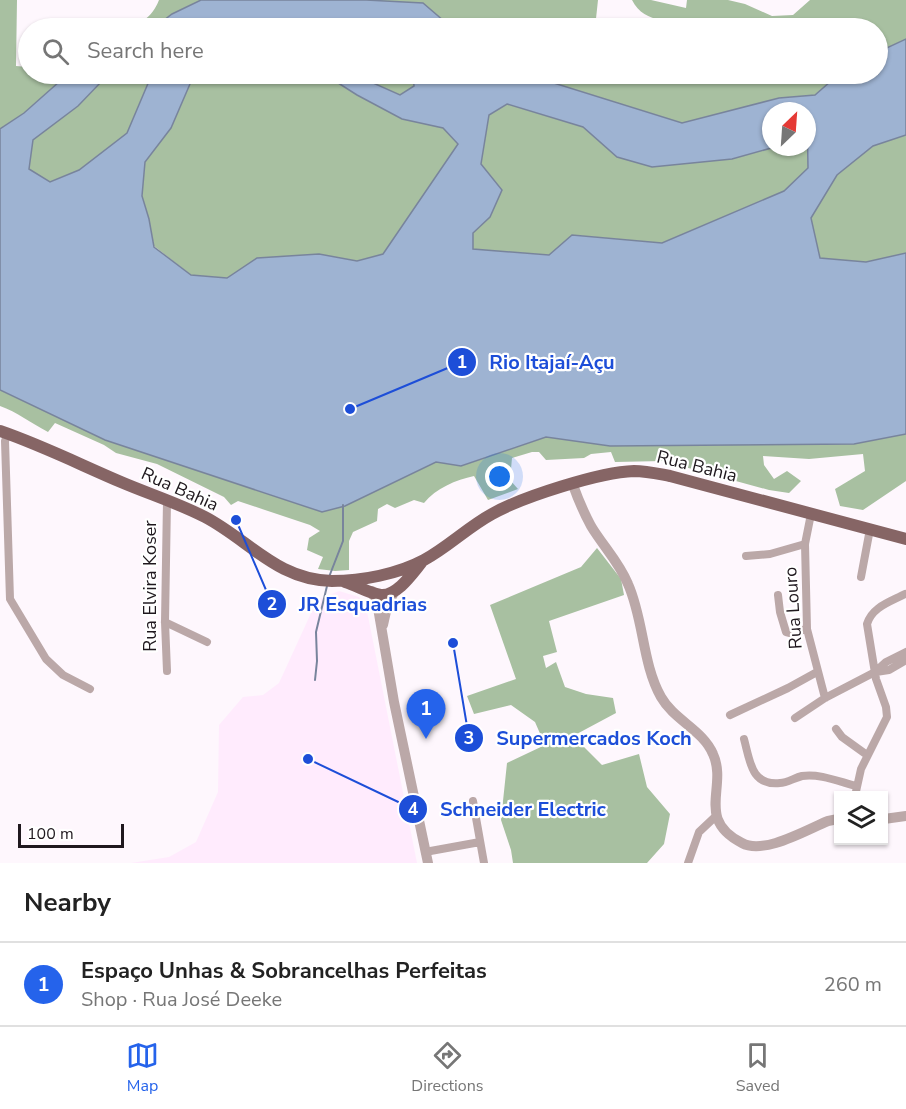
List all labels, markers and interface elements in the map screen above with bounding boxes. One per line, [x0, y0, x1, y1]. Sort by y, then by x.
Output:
search box [18, 18, 888, 84]
icon: search [39, 35, 72, 68]
text: Search here [87, 36, 204, 66]
north arrow [762, 102, 816, 156]
callout: Rio Itajaí-Açu [447, 343, 626, 381]
text: Rio Itajaí-Açu [489, 349, 615, 376]
text: 1 [457, 350, 467, 374]
street label: Rua Bahia [654, 444, 740, 488]
street label: Rua Bahia [138, 461, 222, 517]
your location [485, 462, 514, 491]
street label: Rua Elvira Koser [138, 520, 162, 652]
street label: Rua Louro [778, 566, 808, 650]
callout: JR Esquadrias [257, 585, 439, 623]
text: JR Esquadrias [298, 591, 427, 618]
text: 2 [267, 592, 277, 616]
pin: 1 [406, 690, 446, 739]
callout: Supermercados Koch [454, 719, 703, 757]
text: Supermercados Koch [496, 725, 692, 752]
text: 3 [464, 726, 474, 750]
callout: Schneider Electric [398, 790, 618, 828]
map controls [834, 791, 888, 845]
button: layers [834, 791, 888, 845]
text: Schneider Electric [440, 796, 607, 823]
text: 4 [408, 797, 419, 821]
scale bar [18, 821, 124, 848]
text: 100 m [27, 823, 74, 845]
text: Nearby [24, 885, 111, 920]
text: Espaço Unhas & Sobrancelhas Perfeitas [81, 956, 487, 986]
text: 1 [38, 971, 50, 998]
text: 260 m [824, 971, 882, 998]
text: Shop · Rua José Deeke [81, 986, 282, 1013]
tab: Map [126, 1039, 159, 1097]
tab: Directions [411, 1039, 483, 1097]
tab: Saved [736, 1039, 780, 1097]

